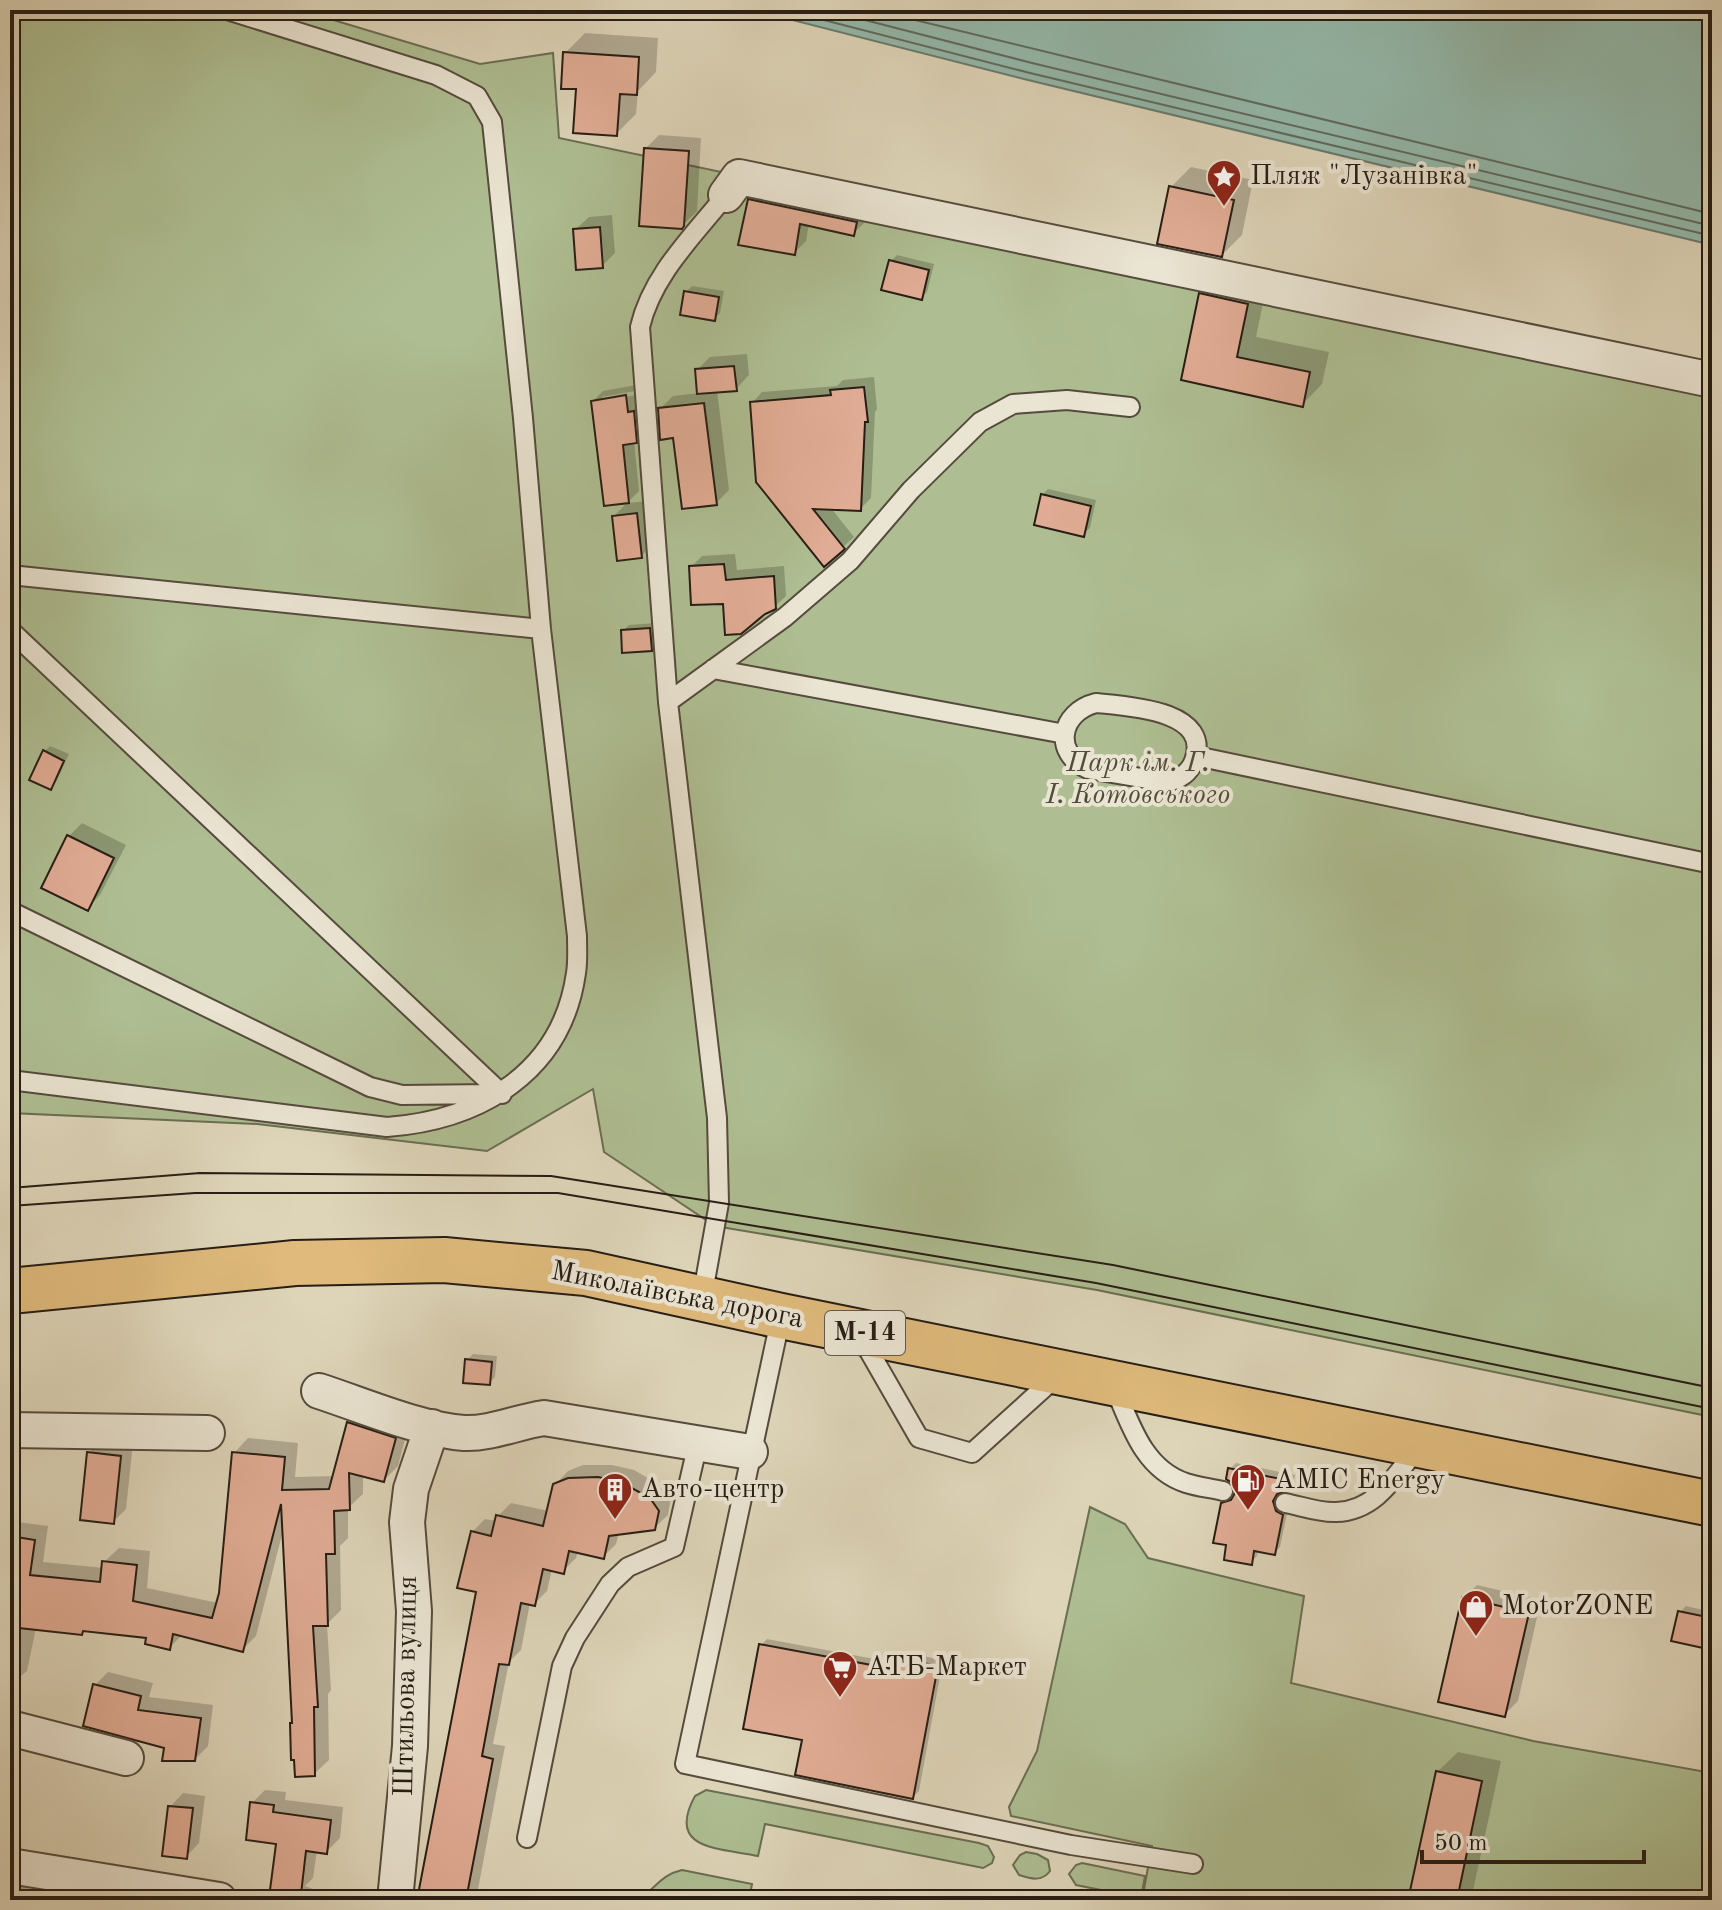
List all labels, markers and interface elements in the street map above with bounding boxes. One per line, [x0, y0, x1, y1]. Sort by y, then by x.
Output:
place icon: Пляж "Лузанівка" [1205, 158, 1243, 208]
place label: Пляж "Лузанівка" [1250, 163, 1478, 191]
park label: Парк ім. Г. І. Котовського [1045, 750, 1230, 810]
street label: Миколаївська дорога [548, 1258, 806, 1334]
road number: М-14 [825, 1311, 905, 1355]
fuel station icon: AMIC Energy [1229, 1462, 1267, 1512]
place label: AMIC Energy [1274, 1467, 1445, 1495]
building icon: Авто-центр [596, 1471, 634, 1521]
place label: Авто-центр [641, 1476, 785, 1504]
street label: Штильова вулиця [391, 1575, 423, 1797]
shop icon: MotorZONE [1457, 1588, 1495, 1638]
place label: MotorZONE [1502, 1593, 1653, 1621]
supermarket icon: АТБ-Маркет [821, 1649, 859, 1699]
place label: АТБ-Маркет [866, 1654, 1027, 1682]
scale bar [1422, 1814, 1644, 1864]
text: 50 m [1434, 1832, 1488, 1856]

